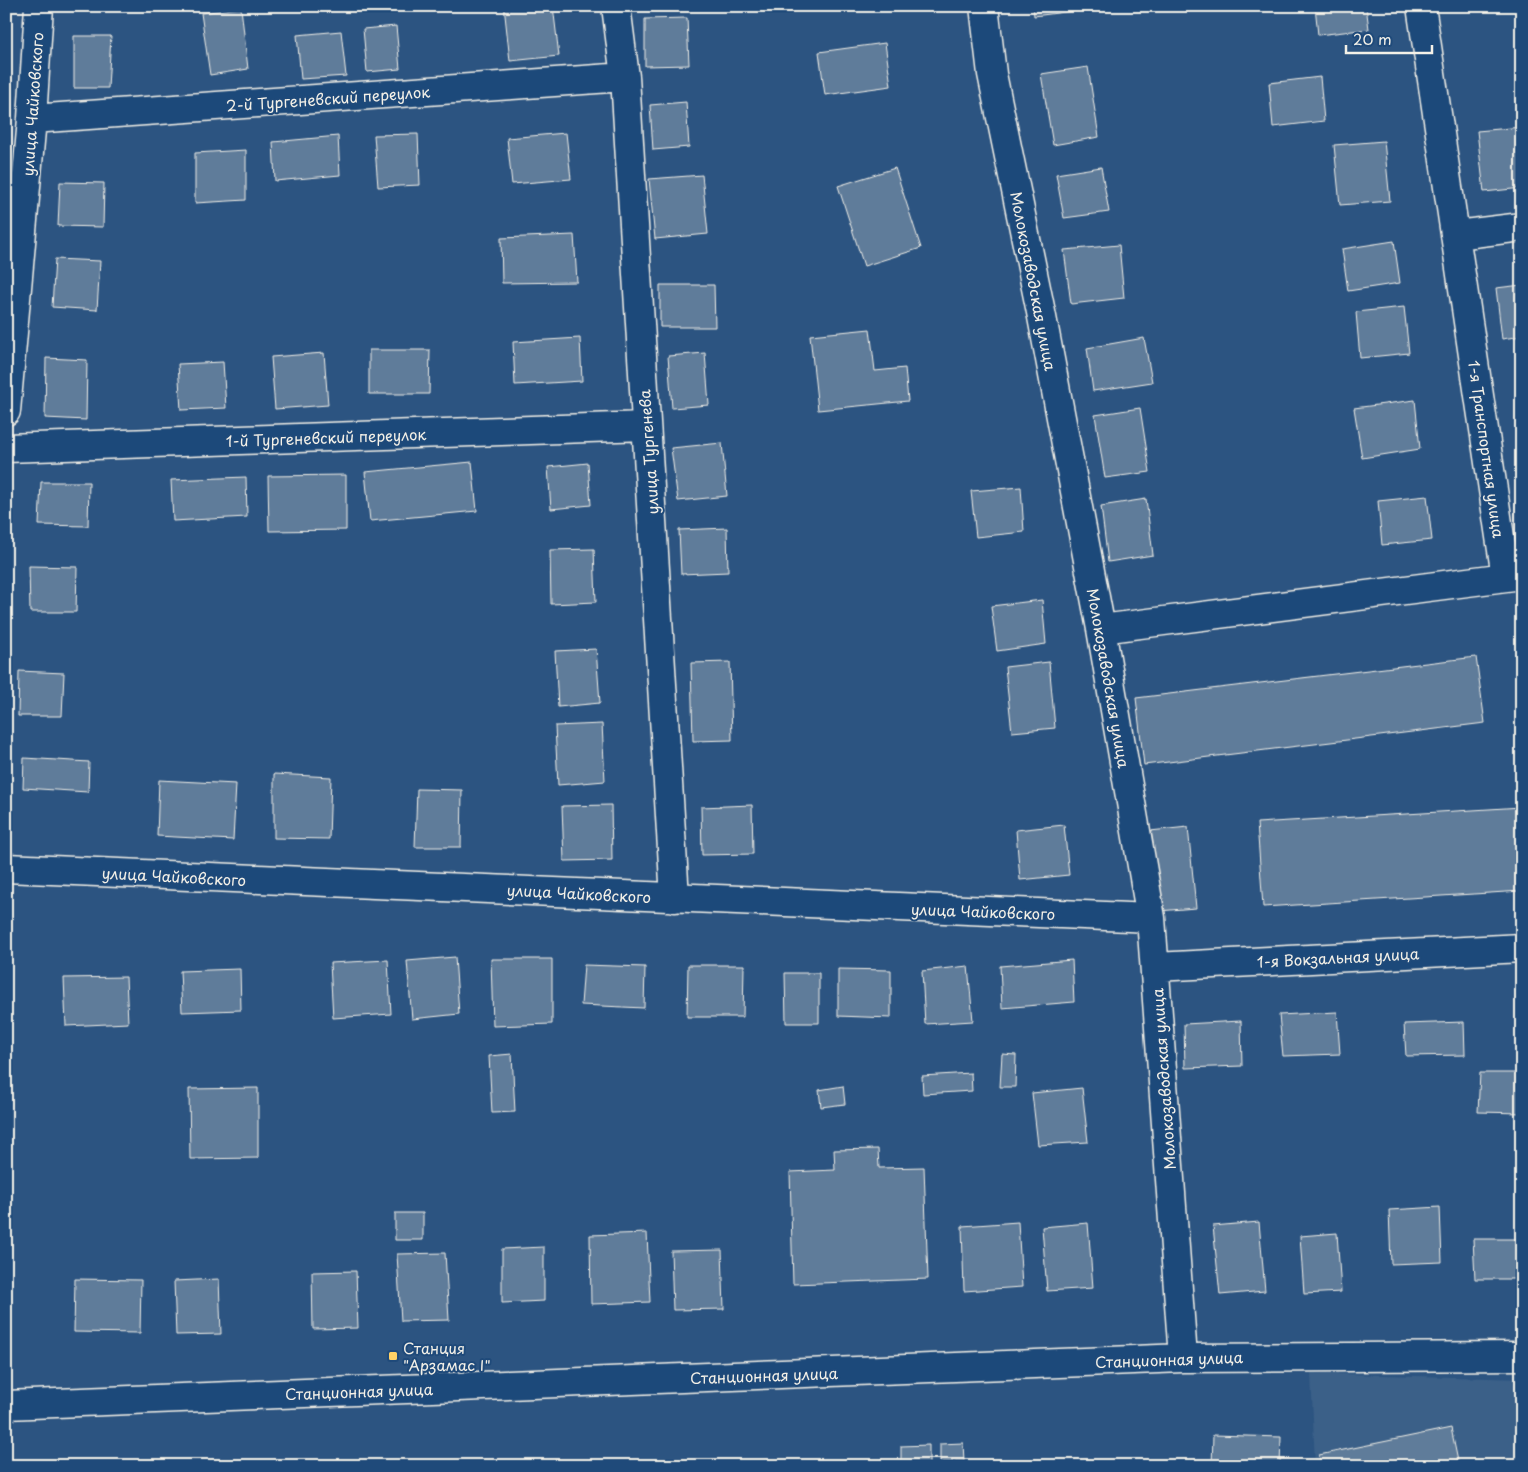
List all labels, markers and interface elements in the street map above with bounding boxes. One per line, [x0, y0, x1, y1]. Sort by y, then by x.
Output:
scale bar [1346, 22, 1432, 54]
text: 20 m [1353, 27, 1392, 50]
street label: улица Чайковского [15, 31, 49, 177]
street label: 2-й Тургеневский переулок [225, 79, 431, 117]
street label: Молокозаводская улица [1005, 190, 1063, 373]
street label: 1-я Транспортная улица [1463, 359, 1511, 540]
street label: улица Тургенева [632, 388, 664, 515]
street label: 1-й Тургеневский переулок [225, 422, 427, 452]
street label: Молокозаводская улица [1082, 586, 1136, 770]
street label: улица Чайковского [101, 861, 247, 891]
street label: улица Чайковского [506, 878, 652, 908]
street label: улица Чайковского [910, 897, 1056, 925]
street label: 1-я Вокзальная улица [1256, 941, 1420, 973]
street label: Молокозаводская улица [1145, 987, 1181, 1171]
place label: Станция "Арзамас I" [403, 1336, 491, 1376]
street label: Станционная улица [1095, 1345, 1244, 1373]
marker: Станция "Арзамас I" [387, 1350, 399, 1362]
street label: Станционная улица [690, 1361, 839, 1389]
street label: Станционная улица [285, 1377, 434, 1405]

